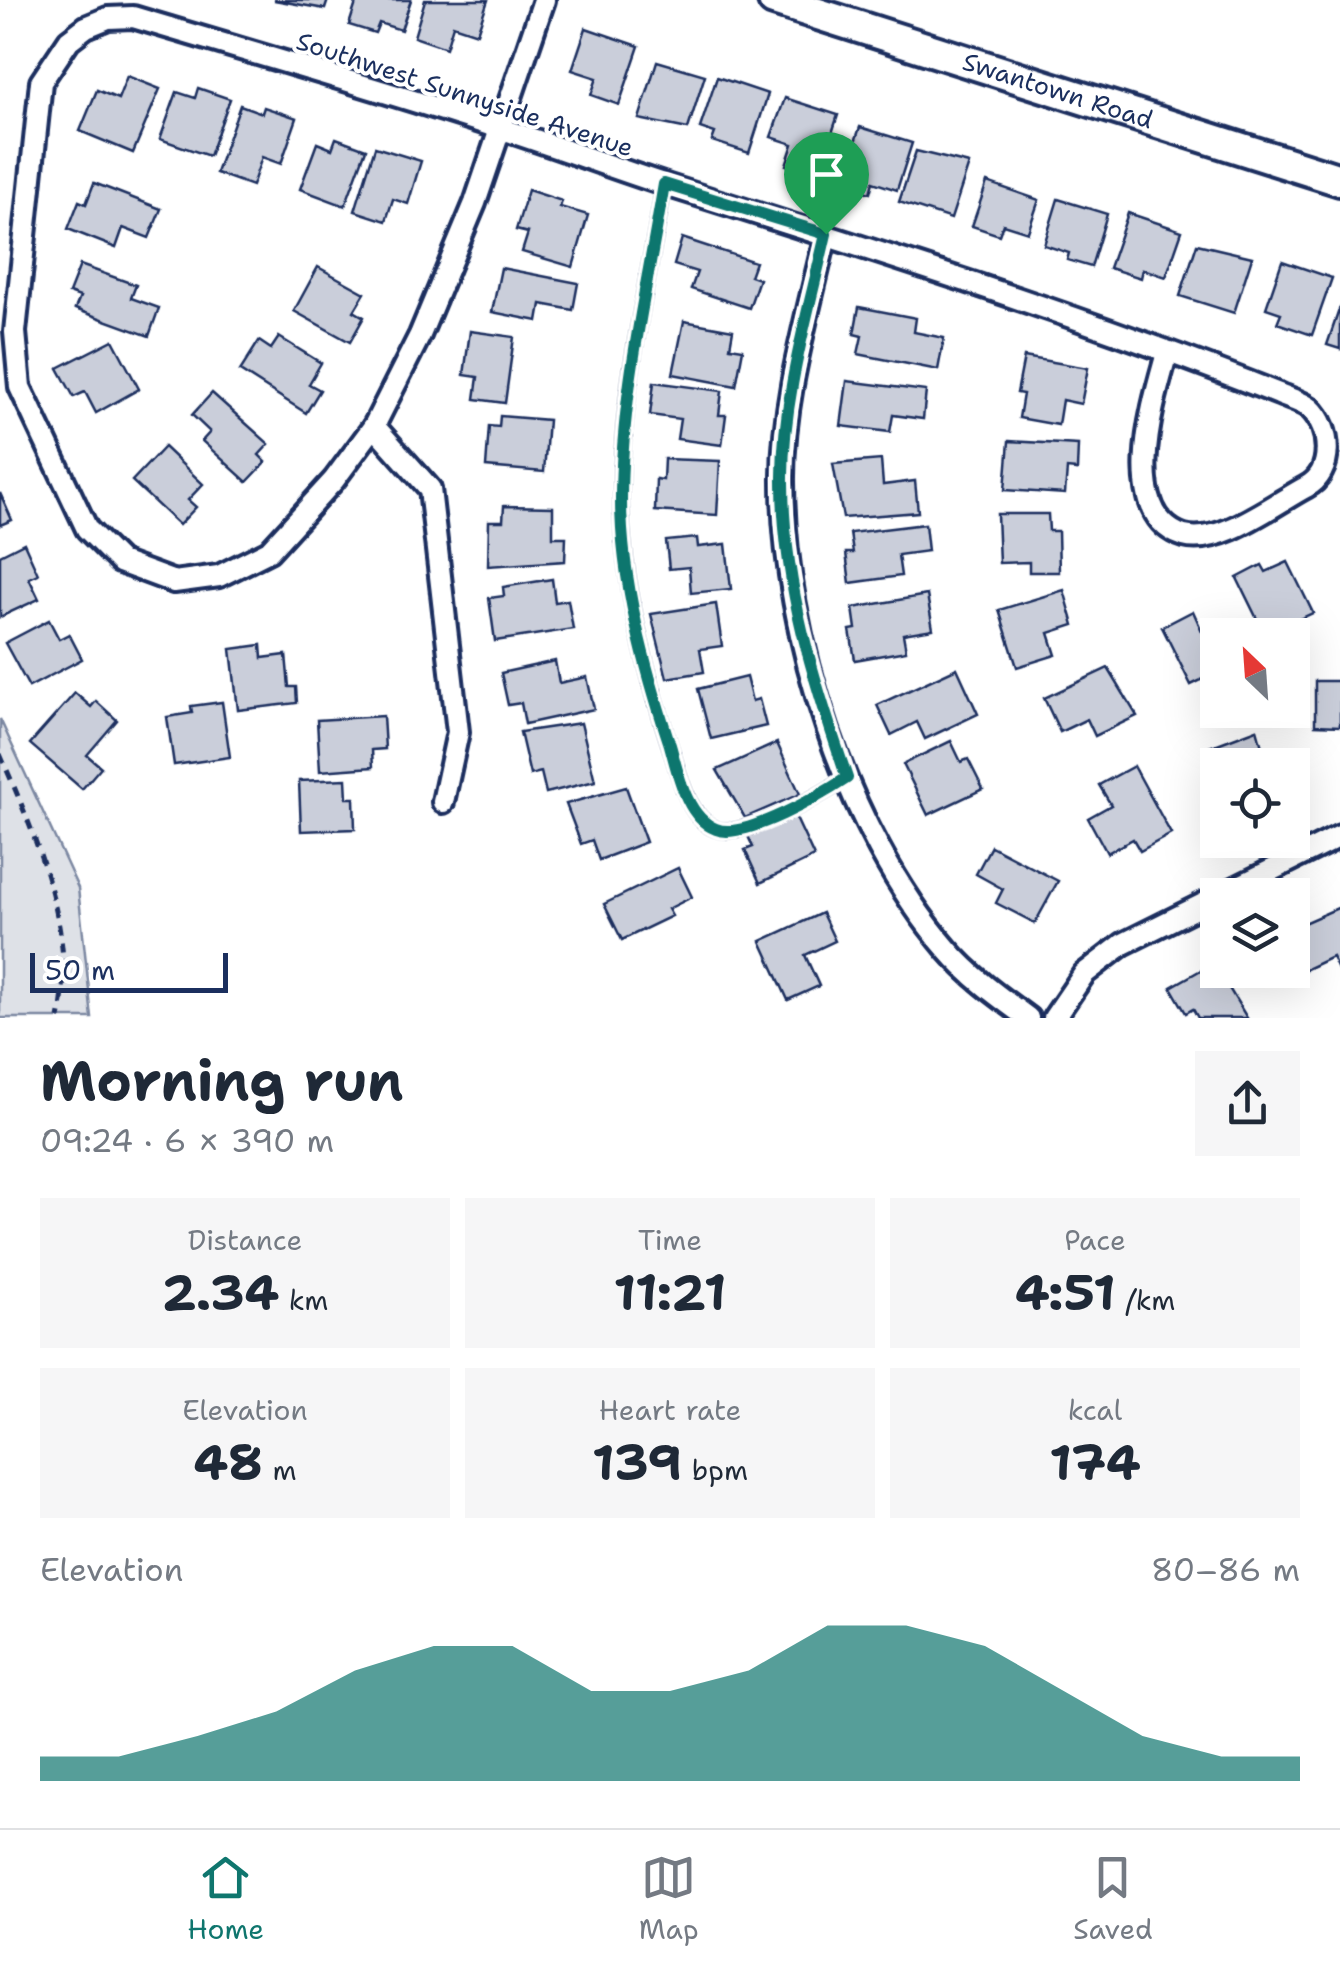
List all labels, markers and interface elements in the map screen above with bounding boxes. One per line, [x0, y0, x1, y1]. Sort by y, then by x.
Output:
street label: Southwest Sunnyside Avenue [292, 23, 638, 165]
street label: Swantown Road [958, 44, 1158, 137]
pin [784, 132, 869, 235]
icon: arrive [799, 147, 854, 202]
north arrow [1200, 618, 1310, 728]
map controls [1200, 618, 1310, 988]
button: locate [1200, 748, 1310, 858]
button: layers [1200, 878, 1310, 988]
scale bar [30, 948, 228, 993]
text: 50 m [45, 951, 115, 989]
text: Morning run [40, 1044, 404, 1118]
button: share [1195, 1051, 1300, 1156]
text: 09:24 · 6 × 390 m [40, 1119, 334, 1162]
text: Distance [188, 1221, 302, 1259]
text: Time [638, 1221, 702, 1259]
text: Pace [1064, 1221, 1126, 1259]
text: 2.34 [162, 1259, 279, 1326]
text: 11:21 [614, 1259, 726, 1326]
text: 4:51 [1015, 1259, 1116, 1326]
text: km [279, 1281, 328, 1319]
text: /km [1116, 1281, 1175, 1319]
text: Elevation [182, 1391, 308, 1429]
text: Heart rate [599, 1391, 741, 1429]
text: kcal [1068, 1391, 1122, 1429]
text: 48 [193, 1429, 263, 1496]
text: 139 [592, 1429, 682, 1496]
text: 174 [1049, 1429, 1141, 1496]
text: m [263, 1451, 297, 1489]
text: bpm [682, 1451, 748, 1489]
text: Elevation [40, 1548, 183, 1591]
text: 80–86 m [1151, 1548, 1300, 1591]
tab: Home [187, 1850, 264, 1948]
tab: Map [639, 1850, 699, 1948]
tab: Saved [1073, 1850, 1153, 1948]

